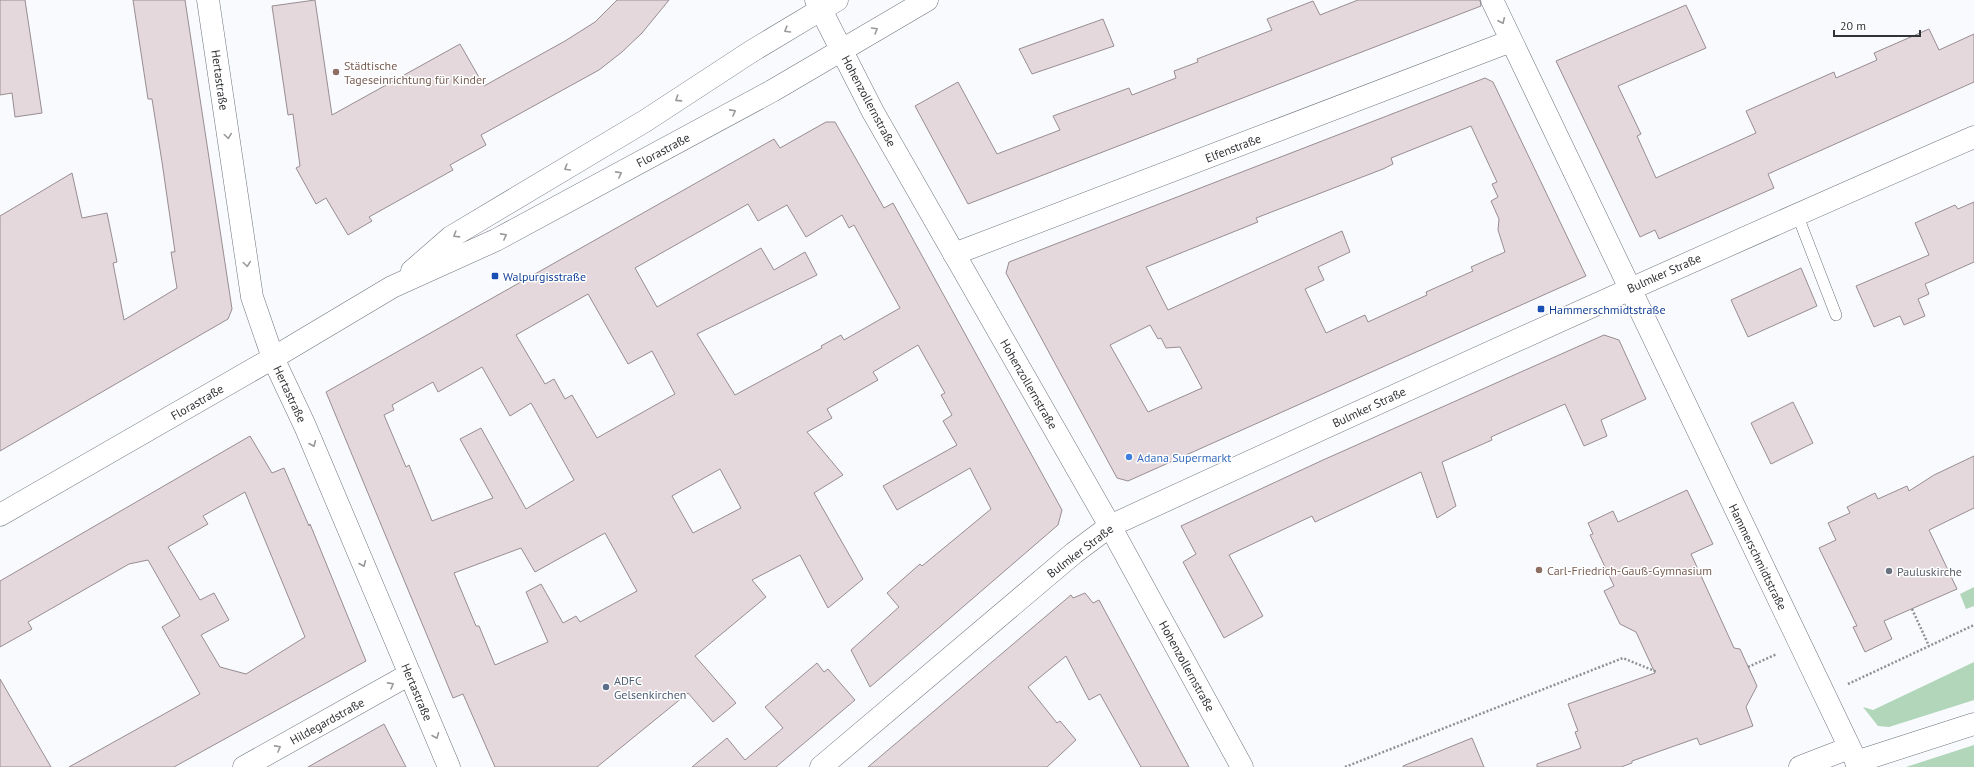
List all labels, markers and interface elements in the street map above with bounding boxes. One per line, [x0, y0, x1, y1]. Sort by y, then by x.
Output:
scale bar [1834, 12, 1920, 38]
one-way arrow [1497, 16, 1505, 24]
text: 20 m [1840, 18, 1866, 33]
one-way arrow [784, 25, 791, 32]
one-way arrow [871, 27, 878, 34]
street label: Hertastraße [208, 49, 232, 111]
street label: Hohenzollernstraße [839, 53, 899, 149]
place label: Städtische Tageseinrichtung für Kinder [344, 58, 486, 87]
marker: Städtische Tageseinrichtung für Kinder [331, 67, 341, 77]
one-way arrow [675, 95, 682, 102]
one-way arrow [729, 110, 736, 117]
street label: Florastraße [634, 130, 692, 170]
street label: Elfenstraße [1203, 130, 1263, 166]
one-way arrow [223, 132, 232, 139]
one-way arrow [564, 163, 571, 170]
one-way arrow [614, 171, 622, 179]
one-way arrow [453, 230, 460, 237]
one-way arrow [500, 233, 507, 241]
street label: Bulmker Straße [1625, 250, 1703, 296]
one-way arrow [242, 261, 251, 267]
place label: Walpurgisstraße [503, 269, 586, 284]
marker: Walpurgisstraße [490, 271, 500, 281]
place label: Hammerschmidtstraße [1549, 302, 1666, 317]
marker: Hammerschmidtstraße [1536, 304, 1546, 314]
street label: Hohenzollernstraße [997, 336, 1061, 432]
street label: Hertastraße [270, 363, 310, 425]
street label: Florastraße [168, 381, 226, 423]
street label: Bulmker Straße [1330, 383, 1408, 431]
one-way arrow [308, 441, 316, 448]
place label: Adana Supermarkt [1137, 450, 1231, 465]
marker: Adana Supermarkt [1124, 452, 1134, 462]
street label: Hammerschmidtstraße [1726, 501, 1790, 613]
street label: Bulmker Straße [1044, 521, 1116, 581]
one-way arrow [359, 561, 367, 568]
place label: Carl-Friedrich-Gauß-Gymnasium [1547, 563, 1712, 578]
place label: Pauluskirche [1897, 564, 1962, 579]
marker: Carl-Friedrich-Gauß-Gymnasium [1534, 565, 1544, 575]
marker: Pauluskirche [1884, 566, 1894, 576]
street label: Hohenzollernstraße [1156, 618, 1218, 714]
street label: Hertastraße [398, 661, 436, 723]
place label: ADFC Gelsenkirchen [614, 673, 686, 702]
one-way arrow [387, 682, 395, 689]
marker: ADFC Gelsenkirchen [601, 682, 611, 692]
street label: Hildegardstraße [287, 694, 367, 748]
one-way arrow [431, 732, 439, 739]
one-way arrow [274, 745, 281, 753]

